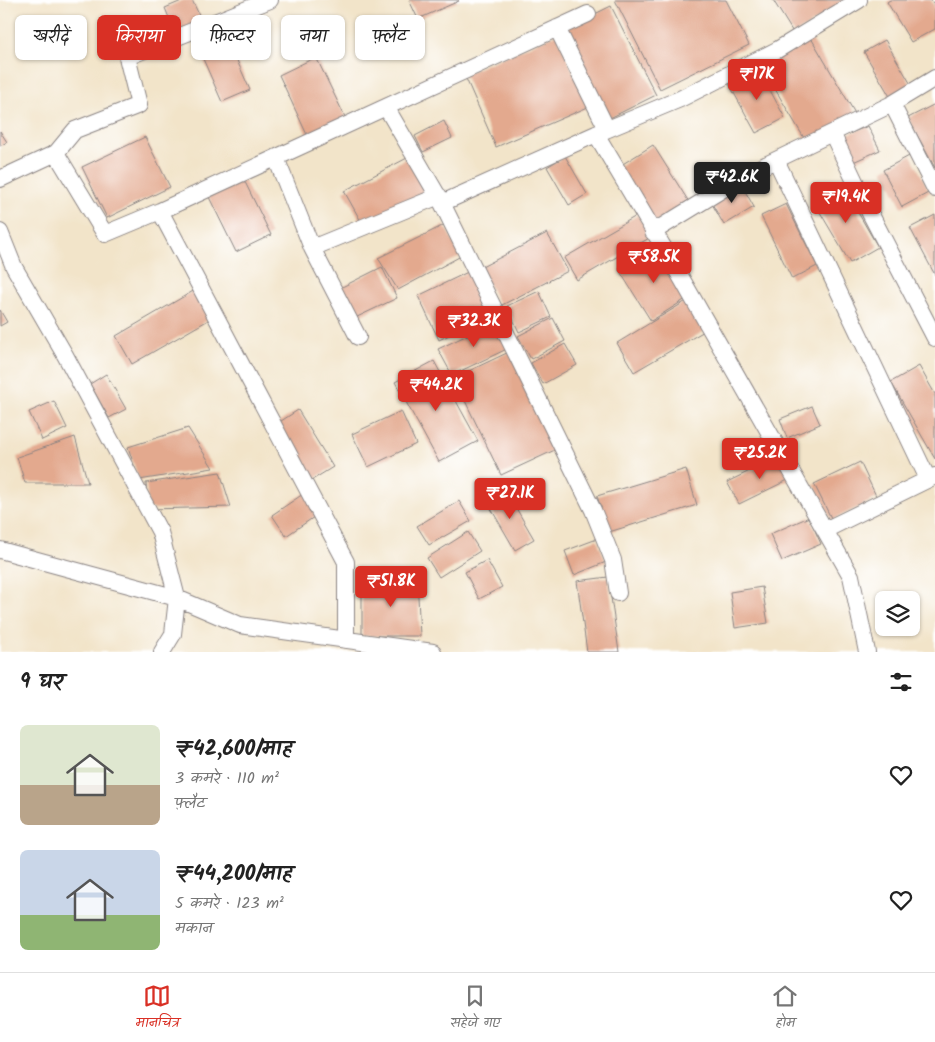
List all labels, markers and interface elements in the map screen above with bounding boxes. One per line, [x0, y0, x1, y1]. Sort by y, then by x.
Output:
chip: खरीदें [15, 15, 87, 60]
chip: किराया [97, 15, 181, 60]
chip: फ़िल्टर [191, 15, 271, 60]
chip: नया [281, 15, 345, 60]
chip: फ़्लैट [355, 15, 425, 60]
pin: ₹17K [727, 58, 787, 101]
text: ₹17K [739, 62, 775, 87]
pin: ₹42.6K [691, 162, 773, 204]
text: ₹42.6K [705, 165, 759, 190]
pin: ₹19.4K [805, 182, 887, 224]
text: ₹19.4K [822, 185, 871, 210]
pin: ₹58.5K [613, 242, 695, 284]
text: ₹58.5K [628, 245, 680, 270]
pin: ₹32.3K [433, 306, 515, 348]
text: ₹32.3K [447, 309, 501, 334]
pin: ₹44.2K [395, 370, 477, 412]
text: ₹44.2K [409, 373, 463, 398]
pin: ₹25.2K [719, 438, 801, 480]
text: ₹25.2K [733, 441, 787, 466]
pin: ₹27.1K [469, 478, 551, 520]
text: ₹27.1K [485, 481, 535, 506]
pin: ₹51.8K [350, 566, 432, 608]
text: ₹51.8K [366, 569, 416, 594]
map controls [875, 591, 920, 636]
button: layers [875, 591, 920, 636]
text: 9 घर [20, 666, 63, 699]
icon: filters [887, 668, 915, 696]
text: ₹42,600/माह [175, 733, 292, 766]
icon: home [60, 745, 120, 805]
icon: heart [887, 761, 915, 789]
text: 3 कमरे · 110 m² [175, 766, 279, 791]
text: फ़्लैट [175, 791, 206, 816]
text: ₹44,200/माह [175, 858, 292, 891]
icon: home [60, 870, 120, 930]
icon: heart [887, 886, 915, 914]
text: 5 कमरे · 123 m² [175, 891, 284, 916]
text: मकान [175, 916, 212, 941]
tab: मानचित्र [136, 982, 179, 1034]
tab: सहेजे गए [450, 982, 500, 1034]
tab: होम [771, 982, 799, 1034]

